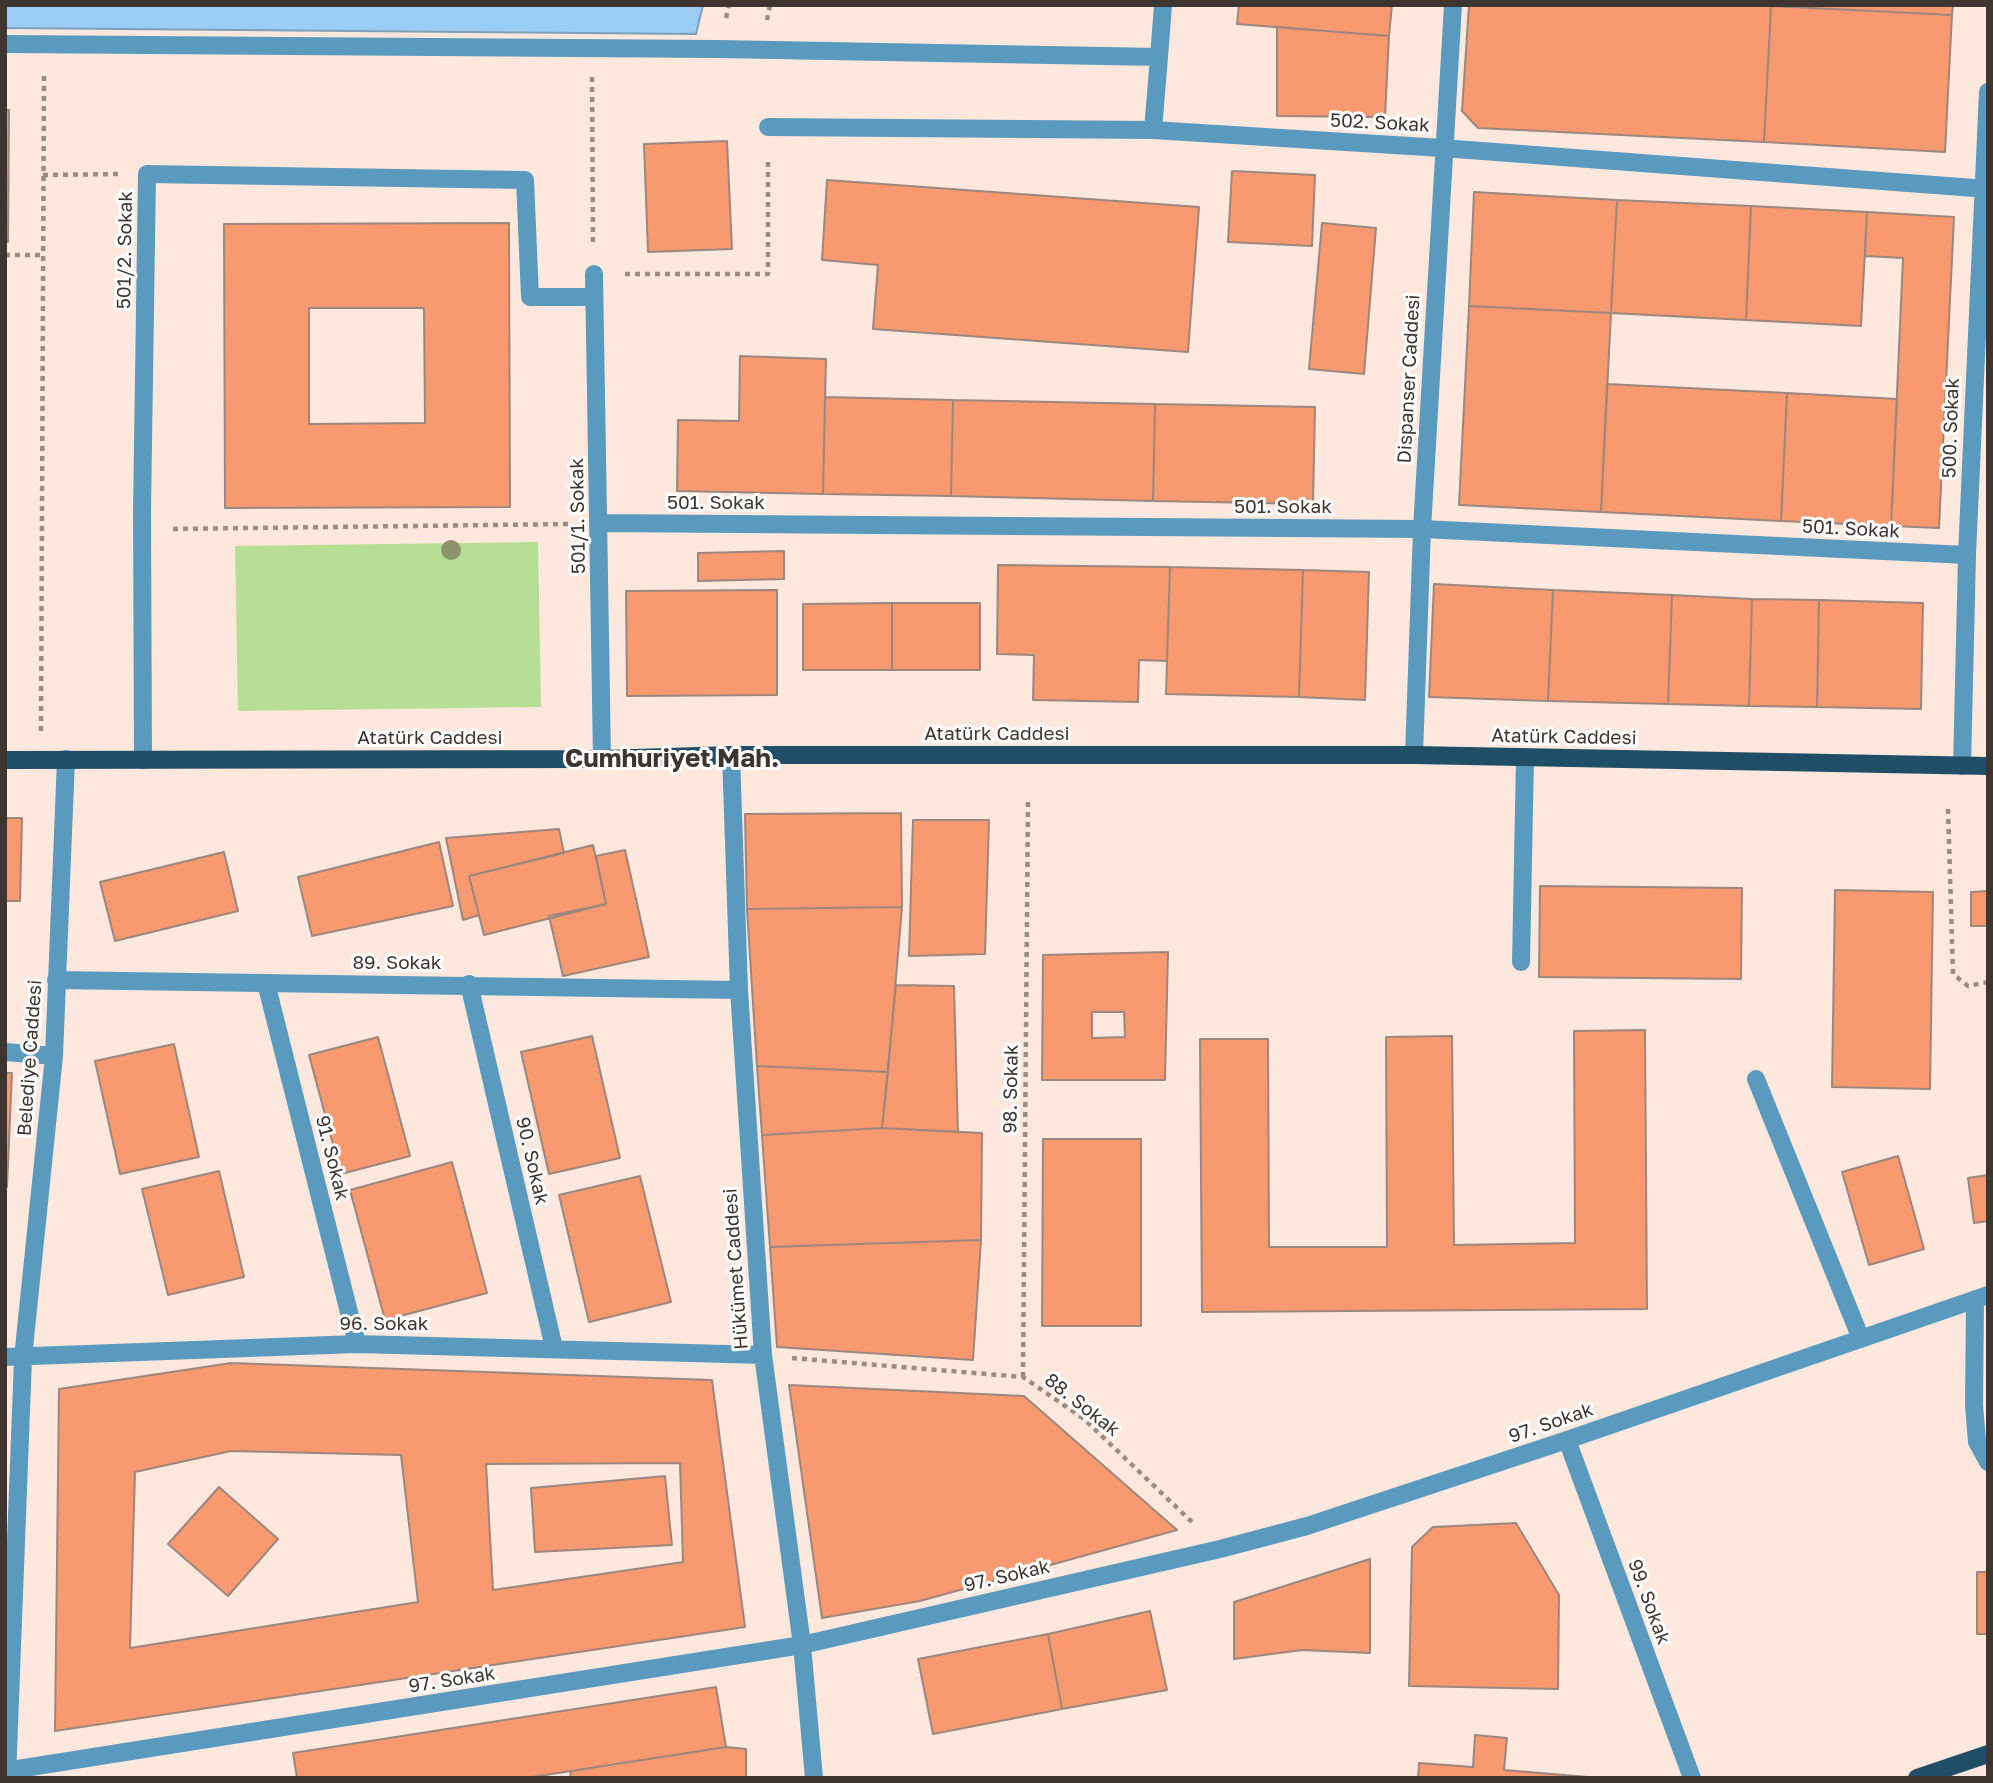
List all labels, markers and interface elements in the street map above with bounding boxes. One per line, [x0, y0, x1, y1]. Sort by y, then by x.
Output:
street label: 502. Sokak [1330, 109, 1430, 137]
street label: 501/2. Sokak [113, 191, 137, 309]
street label: Dispanser Caddesi [1393, 294, 1425, 464]
street label: 500. Sokak [1938, 377, 1964, 479]
street label: 501/1. Sokak [566, 458, 590, 574]
street label: 501. Sokak [667, 492, 765, 514]
street label: 501. Sokak [1234, 496, 1332, 518]
street label: 501. Sokak [1801, 515, 1901, 543]
street label: Atatürk Caddesi [924, 723, 1070, 745]
street label: Atatürk Caddesi [1491, 724, 1637, 750]
street label: Atatürk Caddesi [357, 727, 503, 749]
district label: Cumhuriyet Mah. [565, 743, 779, 775]
street label: 89. Sokak [352, 952, 442, 974]
street label: Belediye Caddesi [13, 979, 47, 1137]
street label: 98. Sokak [999, 1044, 1023, 1134]
street label: 91. Sokak [310, 1113, 354, 1203]
street label: 90. Sokak [511, 1115, 553, 1207]
street label: Hükümet Caddesi [719, 1188, 753, 1350]
street label: 96. Sokak [339, 1313, 429, 1335]
street label: 88. Sokak [1040, 1369, 1124, 1441]
street label: 97. Sokak [1506, 1398, 1596, 1448]
street label: 97. Sokak [962, 1555, 1052, 1597]
street label: 99. Sokak [1623, 1556, 1675, 1648]
street label: 97. Sokak [407, 1662, 497, 1698]

